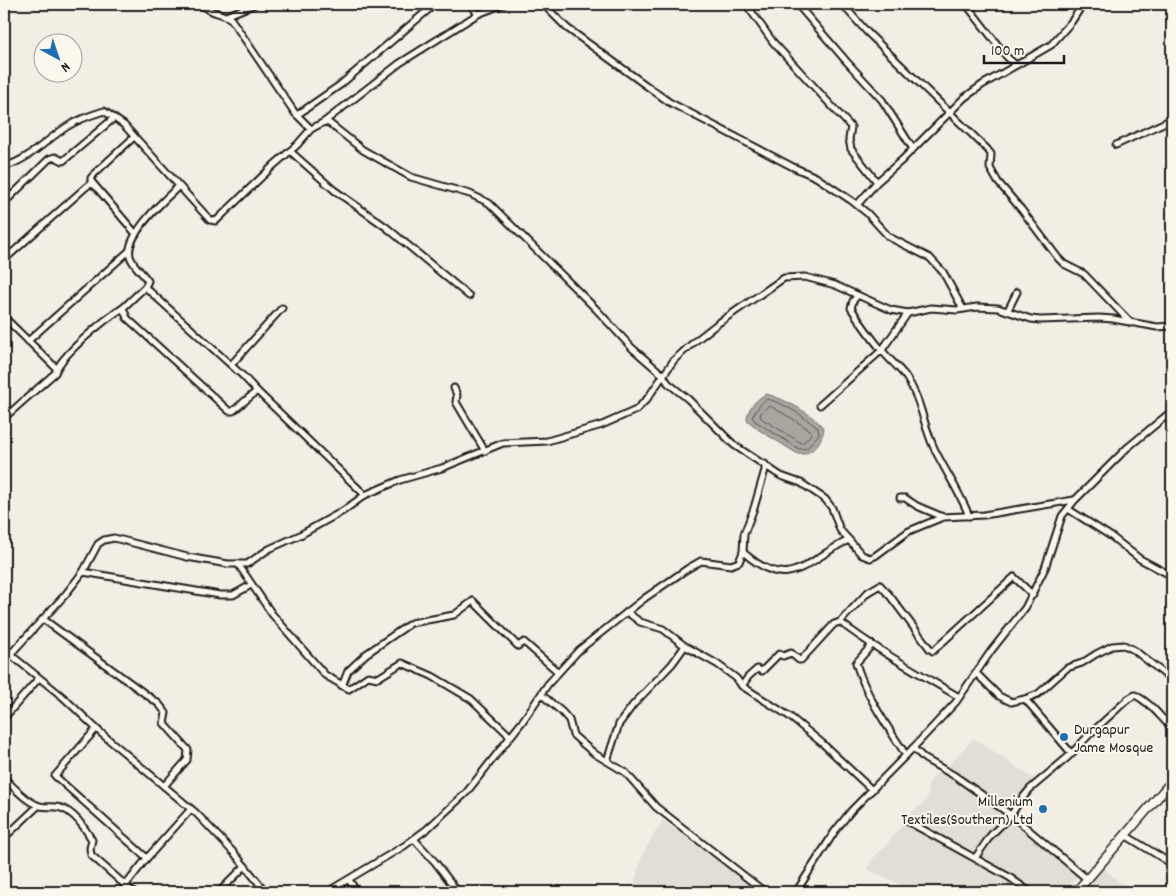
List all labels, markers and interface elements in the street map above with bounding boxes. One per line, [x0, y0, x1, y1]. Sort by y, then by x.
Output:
north arrow [32, 32, 82, 82]
scale bar [984, 32, 1064, 64]
text: 100 m [991, 41, 1024, 63]
text: N [56, 57, 74, 76]
place label: Durgapur Jame Mosque [1074, 719, 1153, 760]
marker: Durgapur Jame Mosque [1058, 731, 1070, 743]
place label: Millenium Textiles(Southern) Ltd [901, 791, 1033, 832]
marker: Millenium Textiles(Southern) Ltd [1037, 803, 1049, 815]

